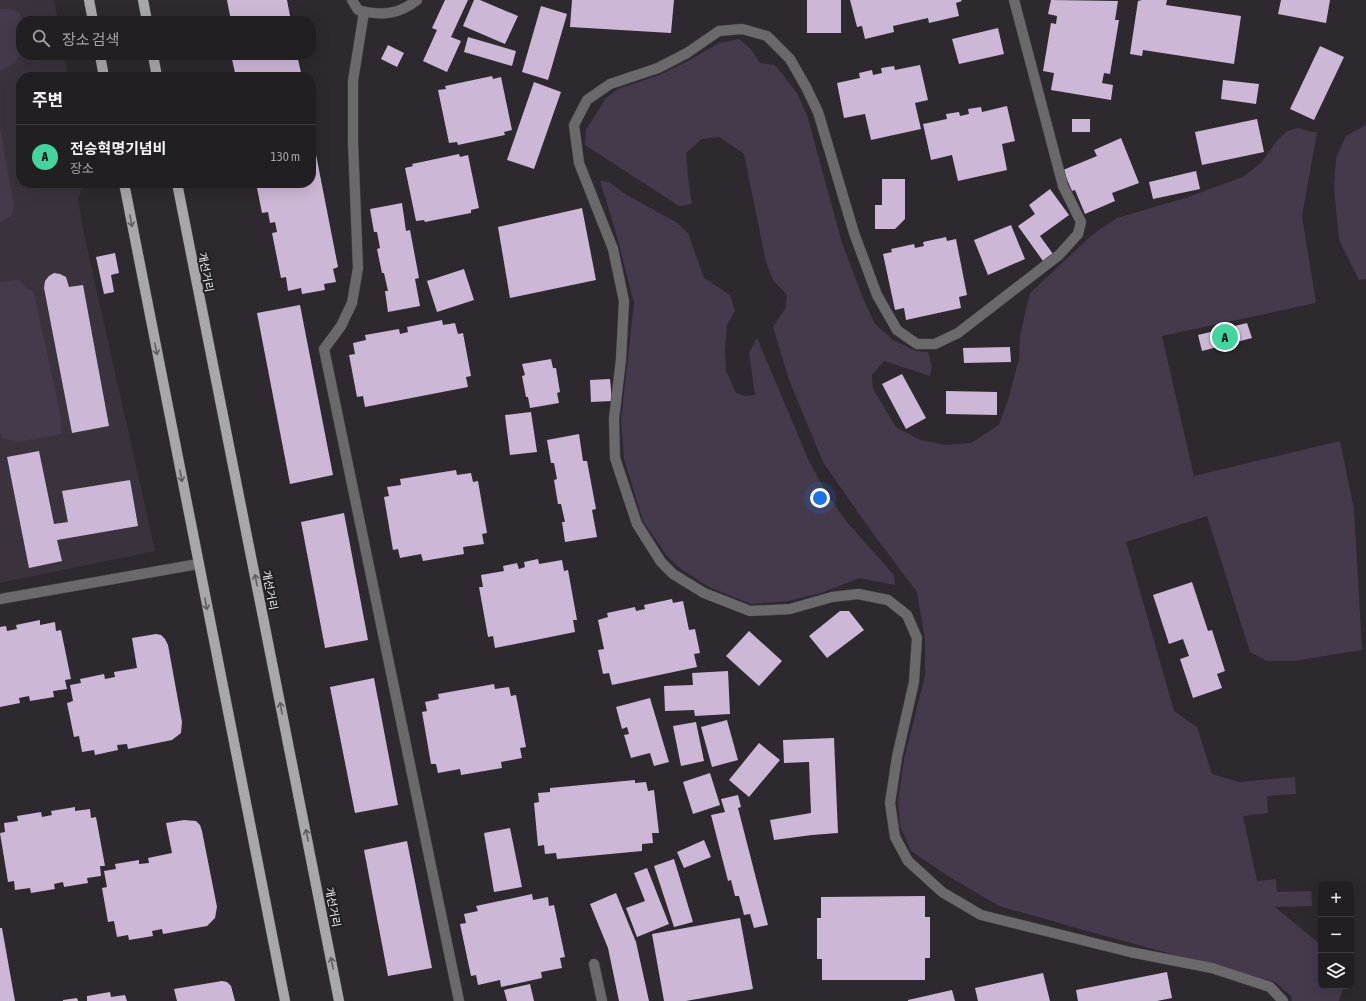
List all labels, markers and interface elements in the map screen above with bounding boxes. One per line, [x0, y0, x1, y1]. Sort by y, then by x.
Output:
search box [16, 16, 316, 60]
icon: search [30, 27, 52, 49]
text: 장소 검색 [62, 31, 119, 48]
text: 주변 [32, 90, 63, 110]
text: 전승혁명기념비 [70, 140, 167, 157]
text: A [42, 149, 48, 164]
text: 130 m [271, 149, 300, 164]
text: 장소 [70, 161, 94, 176]
one-way arrow [127, 214, 135, 227]
street label: 개선거리 [196, 251, 216, 293]
pin: A [1212, 322, 1238, 352]
one-way arrow [152, 342, 160, 355]
one-way arrow [178, 470, 186, 483]
your location [810, 488, 830, 508]
street label: 개선거리 [260, 569, 280, 611]
one-way arrow [251, 574, 259, 587]
one-way arrow [203, 597, 211, 610]
one-way arrow [277, 702, 285, 715]
one-way arrow [302, 829, 310, 842]
map controls [1318, 881, 1354, 989]
button: + [1318, 881, 1354, 917]
street label: 개선거리 [323, 886, 343, 928]
button: − [1318, 917, 1354, 953]
button: layers [1318, 953, 1354, 989]
one-way arrow [328, 957, 336, 970]

